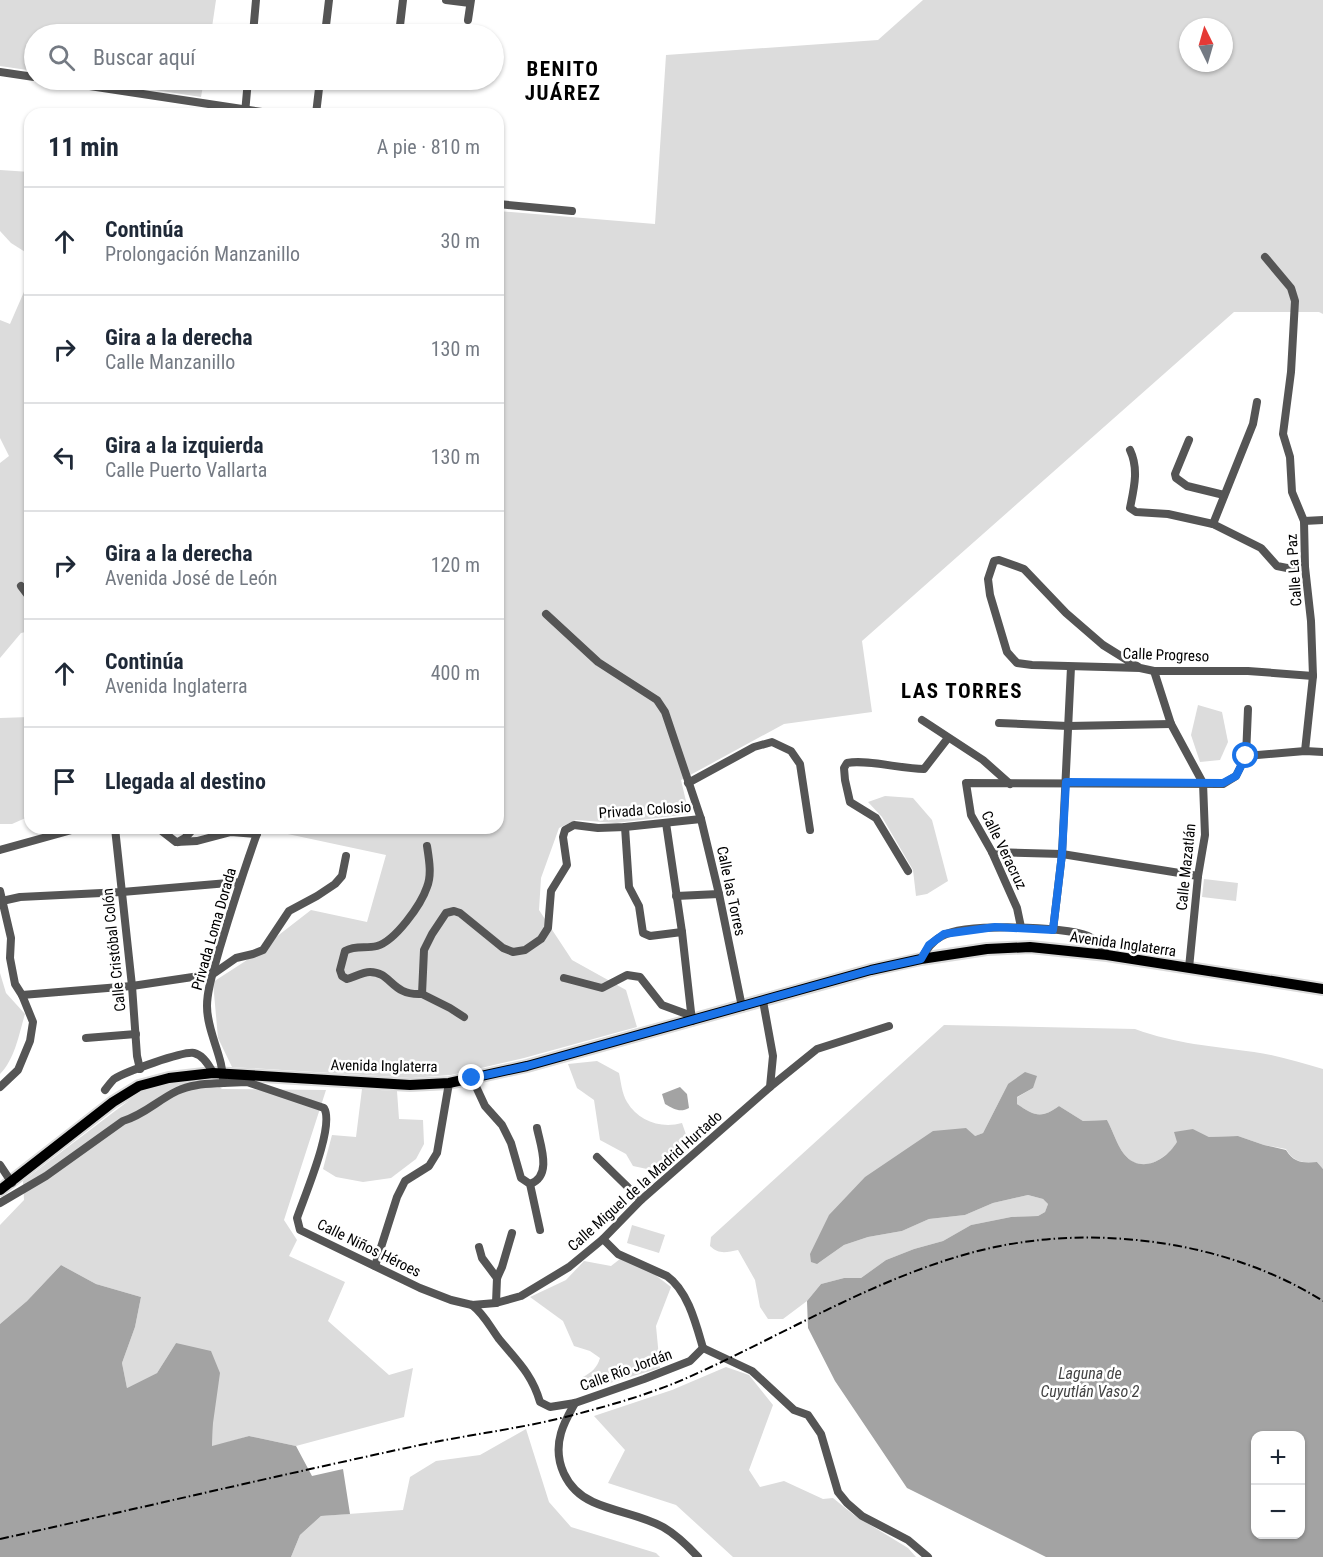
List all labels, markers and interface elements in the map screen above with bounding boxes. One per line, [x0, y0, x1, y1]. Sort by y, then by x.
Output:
north arrow [1179, 18, 1233, 72]
search box [24, 24, 504, 90]
icon: search [45, 41, 78, 74]
text: Buscar aquí [93, 45, 196, 70]
district label: BENITO JUÁREZ [525, 57, 601, 105]
text: 11 min [48, 132, 119, 162]
text: A pie · 810 m [377, 135, 480, 159]
text: Continúa [105, 217, 184, 242]
icon: ahead [48, 225, 81, 258]
text: 30 m [441, 229, 480, 253]
text: Prolongación Manzanillo [105, 242, 300, 266]
text: Gira a la derecha [105, 325, 253, 350]
icon: right [48, 333, 81, 366]
text: 130 m [431, 337, 480, 361]
text: Calle Manzanillo [105, 350, 235, 374]
text: Gira a la izquierda [105, 433, 264, 458]
icon: left [48, 441, 81, 474]
text: 130 m [431, 445, 480, 469]
text: Calle Puerto Vallarta [105, 458, 267, 482]
street label: Calle La Paz [1282, 533, 1306, 607]
text: Gira a la derecha [105, 541, 253, 566]
icon: right [48, 549, 81, 582]
text: 120 m [431, 553, 480, 577]
text: Avenida José de León [105, 566, 278, 590]
street label: Calle Progreso [1122, 644, 1210, 666]
text: Continúa [105, 649, 184, 674]
icon: ahead [48, 657, 81, 690]
text: 400 m [431, 661, 480, 685]
text: Avenida Inglaterra [105, 674, 248, 698]
district label: LAS TORRES [901, 679, 1023, 703]
route start [1232, 742, 1258, 768]
icon: arrive [48, 765, 81, 798]
text: Llegada al destino [105, 769, 266, 794]
street label: Privada Colosio [598, 798, 692, 822]
street label: Calle Veracruz [977, 808, 1031, 892]
street label: Calle Mazatlán [1172, 822, 1200, 912]
street label: Calle las Torres [713, 845, 749, 938]
street label: Privada Loma Dorada [188, 866, 240, 992]
street label: Calle Cristóbal Colón [99, 887, 129, 1013]
street label: Avenida Inglaterra [1069, 928, 1177, 960]
street label: Avenida Inglaterra [330, 1056, 438, 1076]
route end [458, 1064, 484, 1090]
street label: Calle Miguel de la Madrid Hurtado [564, 1107, 726, 1255]
street label: Calle Niños Héroes [314, 1215, 424, 1281]
street label: Calle Río Jordán [578, 1345, 674, 1395]
water label: Laguna de Cuyutlán Vaso 2 [1041, 1364, 1140, 1401]
map controls [1251, 1431, 1305, 1539]
button: + [1251, 1431, 1305, 1485]
button: − [1251, 1485, 1305, 1539]

